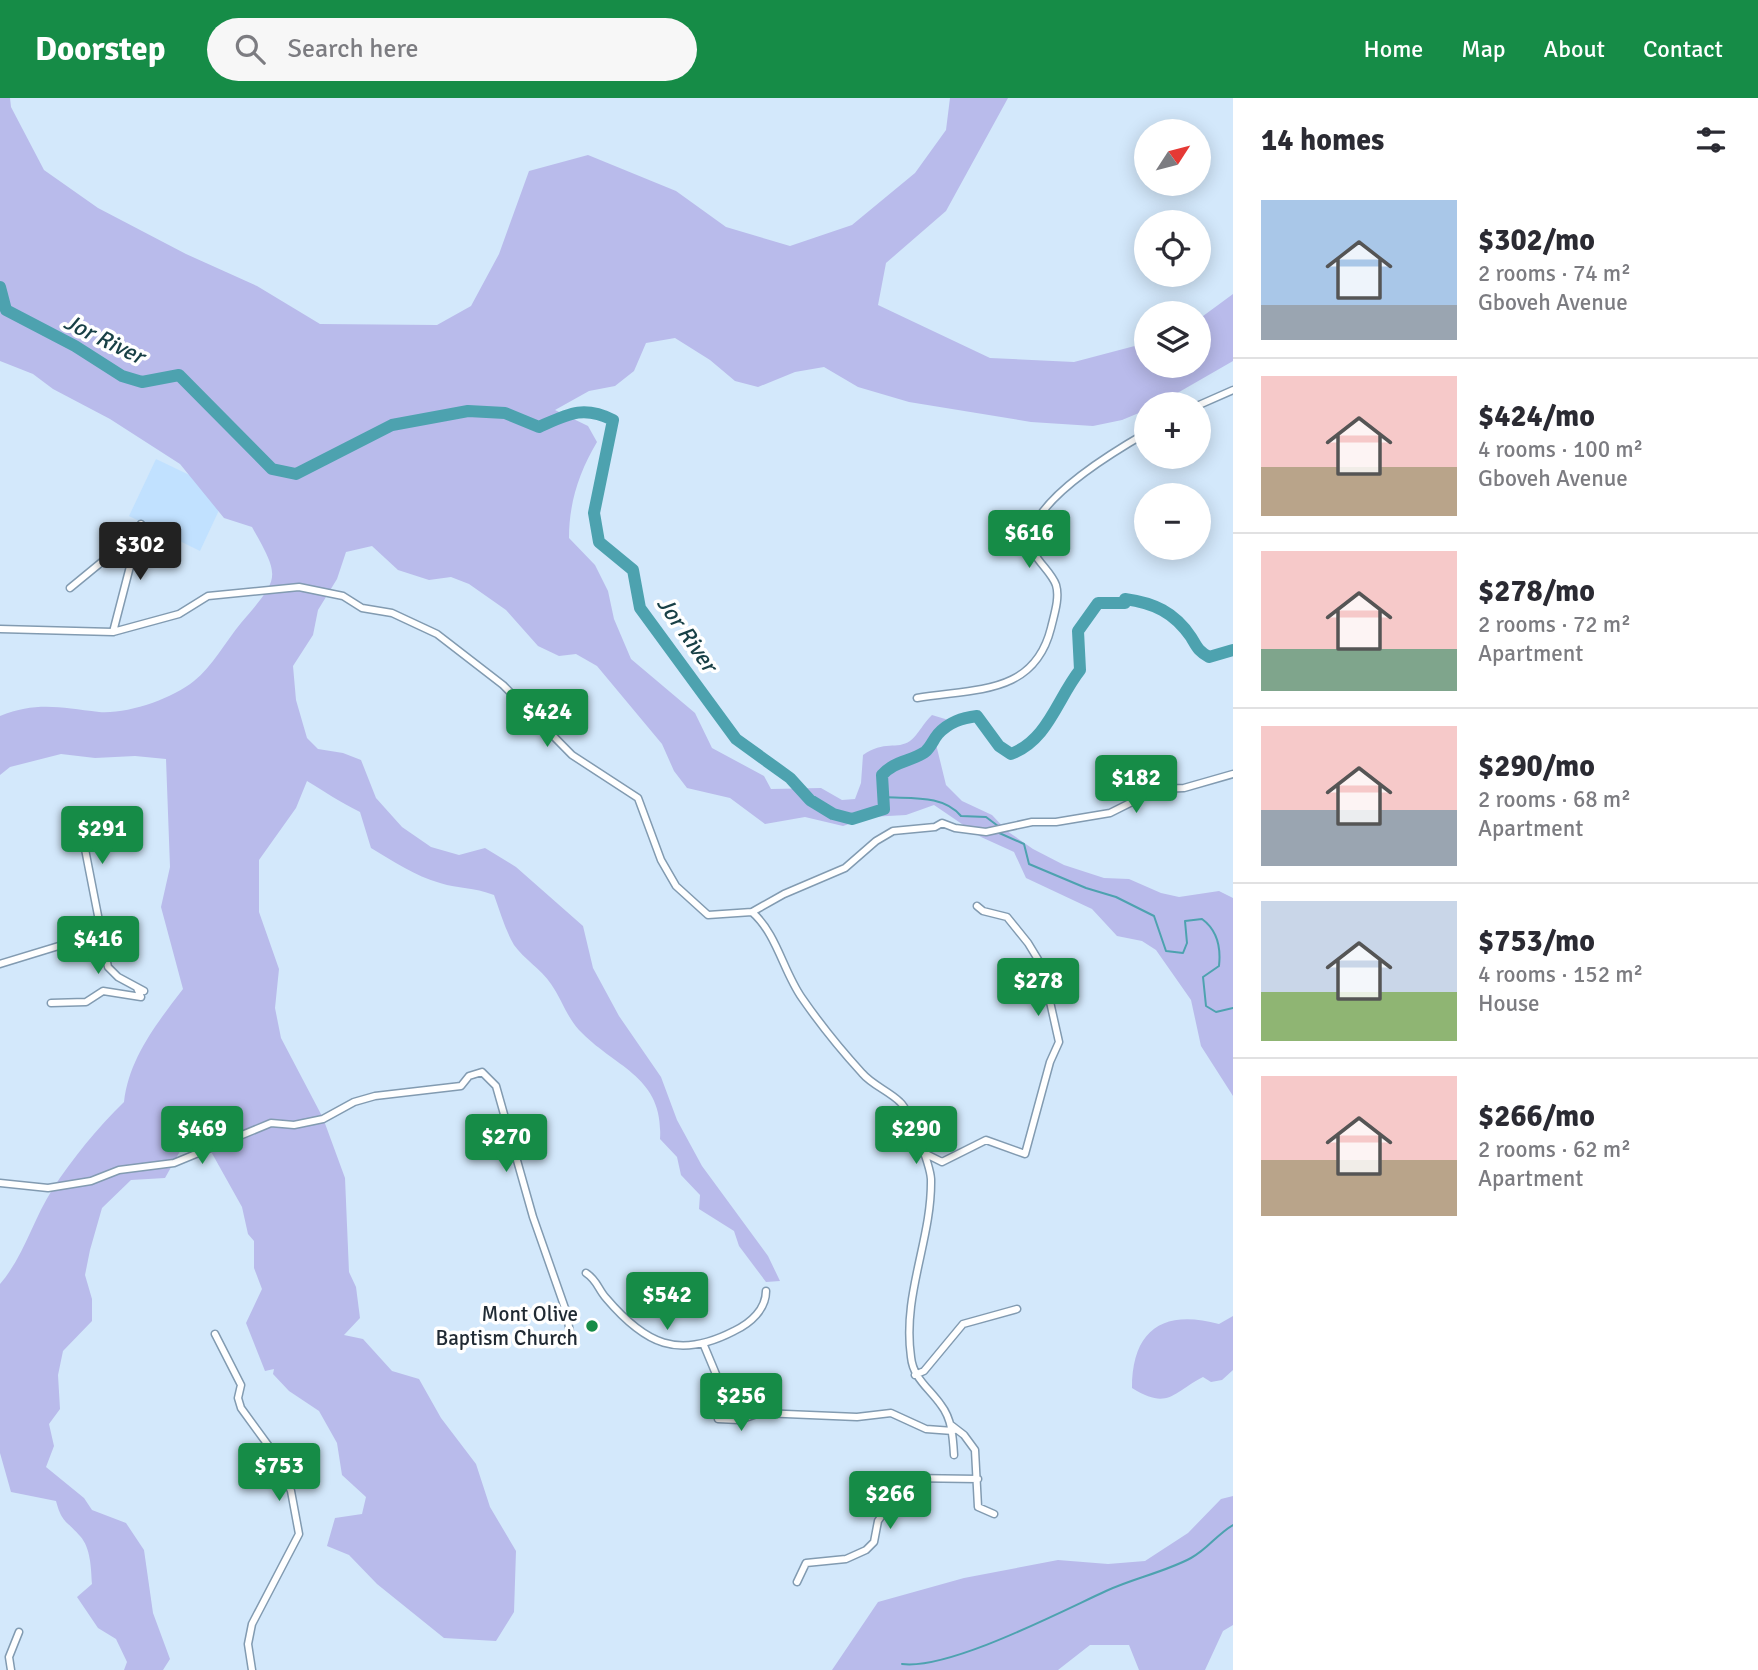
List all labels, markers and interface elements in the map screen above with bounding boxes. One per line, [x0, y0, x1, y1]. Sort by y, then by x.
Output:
search box [207, 18, 697, 81]
text: Doorstep [35, 29, 165, 70]
icon: search [231, 30, 269, 68]
text: Search here [287, 33, 419, 65]
text: Home [1363, 34, 1423, 64]
text: Map [1461, 34, 1506, 64]
text: About [1544, 34, 1605, 64]
text: Contact [1643, 34, 1723, 64]
north arrow [1134, 119, 1211, 196]
map controls [1134, 119, 1211, 560]
icon: filters [1692, 121, 1730, 159]
text: 14 homes [1261, 122, 1384, 159]
button: locate [1134, 210, 1211, 287]
text: $302/mo [1478, 222, 1595, 259]
icon: home [1317, 228, 1401, 312]
text: 2 rooms · 74 m² [1478, 259, 1631, 288]
text: Gboveh Avenue [1478, 288, 1628, 317]
button: layers [1134, 301, 1211, 378]
water label: Jor River [59, 307, 152, 372]
button: + [1134, 392, 1211, 469]
text: $424/mo [1478, 398, 1595, 435]
icon: home [1317, 404, 1401, 488]
text: 4 rooms · 100 m² [1478, 435, 1643, 464]
text: Gboveh Avenue [1478, 464, 1628, 493]
button: − [1134, 483, 1211, 560]
pin: $616 [988, 510, 1070, 570]
text: $616 [1004, 518, 1054, 547]
pin: $302 [99, 522, 181, 582]
text: $302 [115, 530, 165, 559]
text: $278/mo [1478, 573, 1595, 610]
icon: home [1317, 579, 1401, 663]
water label: Jor River [651, 591, 725, 680]
text: 2 rooms · 72 m² [1478, 610, 1631, 639]
text: Apartment [1478, 639, 1583, 668]
pin: $424 [506, 690, 588, 749]
text: $424 [522, 697, 572, 726]
text: $290/mo [1478, 748, 1595, 785]
icon: home [1317, 754, 1401, 838]
pin: $182 [1095, 756, 1177, 815]
text: $182 [1111, 763, 1161, 792]
text: 2 rooms · 68 m² [1478, 785, 1631, 814]
pin: $291 [61, 806, 143, 866]
text: $291 [77, 814, 127, 843]
text: Apartment [1478, 814, 1583, 843]
pin: $416 [57, 916, 139, 976]
text: $753/mo [1478, 923, 1595, 960]
text: $416 [73, 924, 123, 953]
icon: home [1317, 929, 1401, 1013]
pin: $278 [997, 958, 1079, 1018]
text: 4 rooms · 152 m² [1478, 960, 1643, 989]
text: $278 [1013, 966, 1063, 995]
text: House [1478, 989, 1540, 1018]
text: $266/mo [1478, 1098, 1595, 1135]
icon: home [1317, 1104, 1401, 1188]
pin: $469 [161, 1107, 243, 1166]
pin: $290 [875, 1107, 957, 1166]
text: $469 [177, 1114, 227, 1143]
pin: $270 [465, 1114, 547, 1174]
text: $290 [891, 1114, 941, 1143]
text: $270 [481, 1122, 531, 1151]
text: 2 rooms · 62 m² [1478, 1135, 1631, 1164]
text: Apartment [1478, 1164, 1583, 1193]
pin: $542 [626, 1272, 708, 1332]
text: $542 [642, 1280, 692, 1309]
place label: Mont Olive Baptism Church [436, 1301, 578, 1351]
marker: Mont Olive Baptism Church [584, 1318, 600, 1334]
pin: $256 [700, 1374, 782, 1433]
text: $256 [716, 1381, 766, 1410]
pin: $753 [238, 1444, 320, 1503]
text: $753 [254, 1451, 304, 1480]
pin: $266 [849, 1472, 931, 1531]
text: $266 [865, 1479, 915, 1508]

